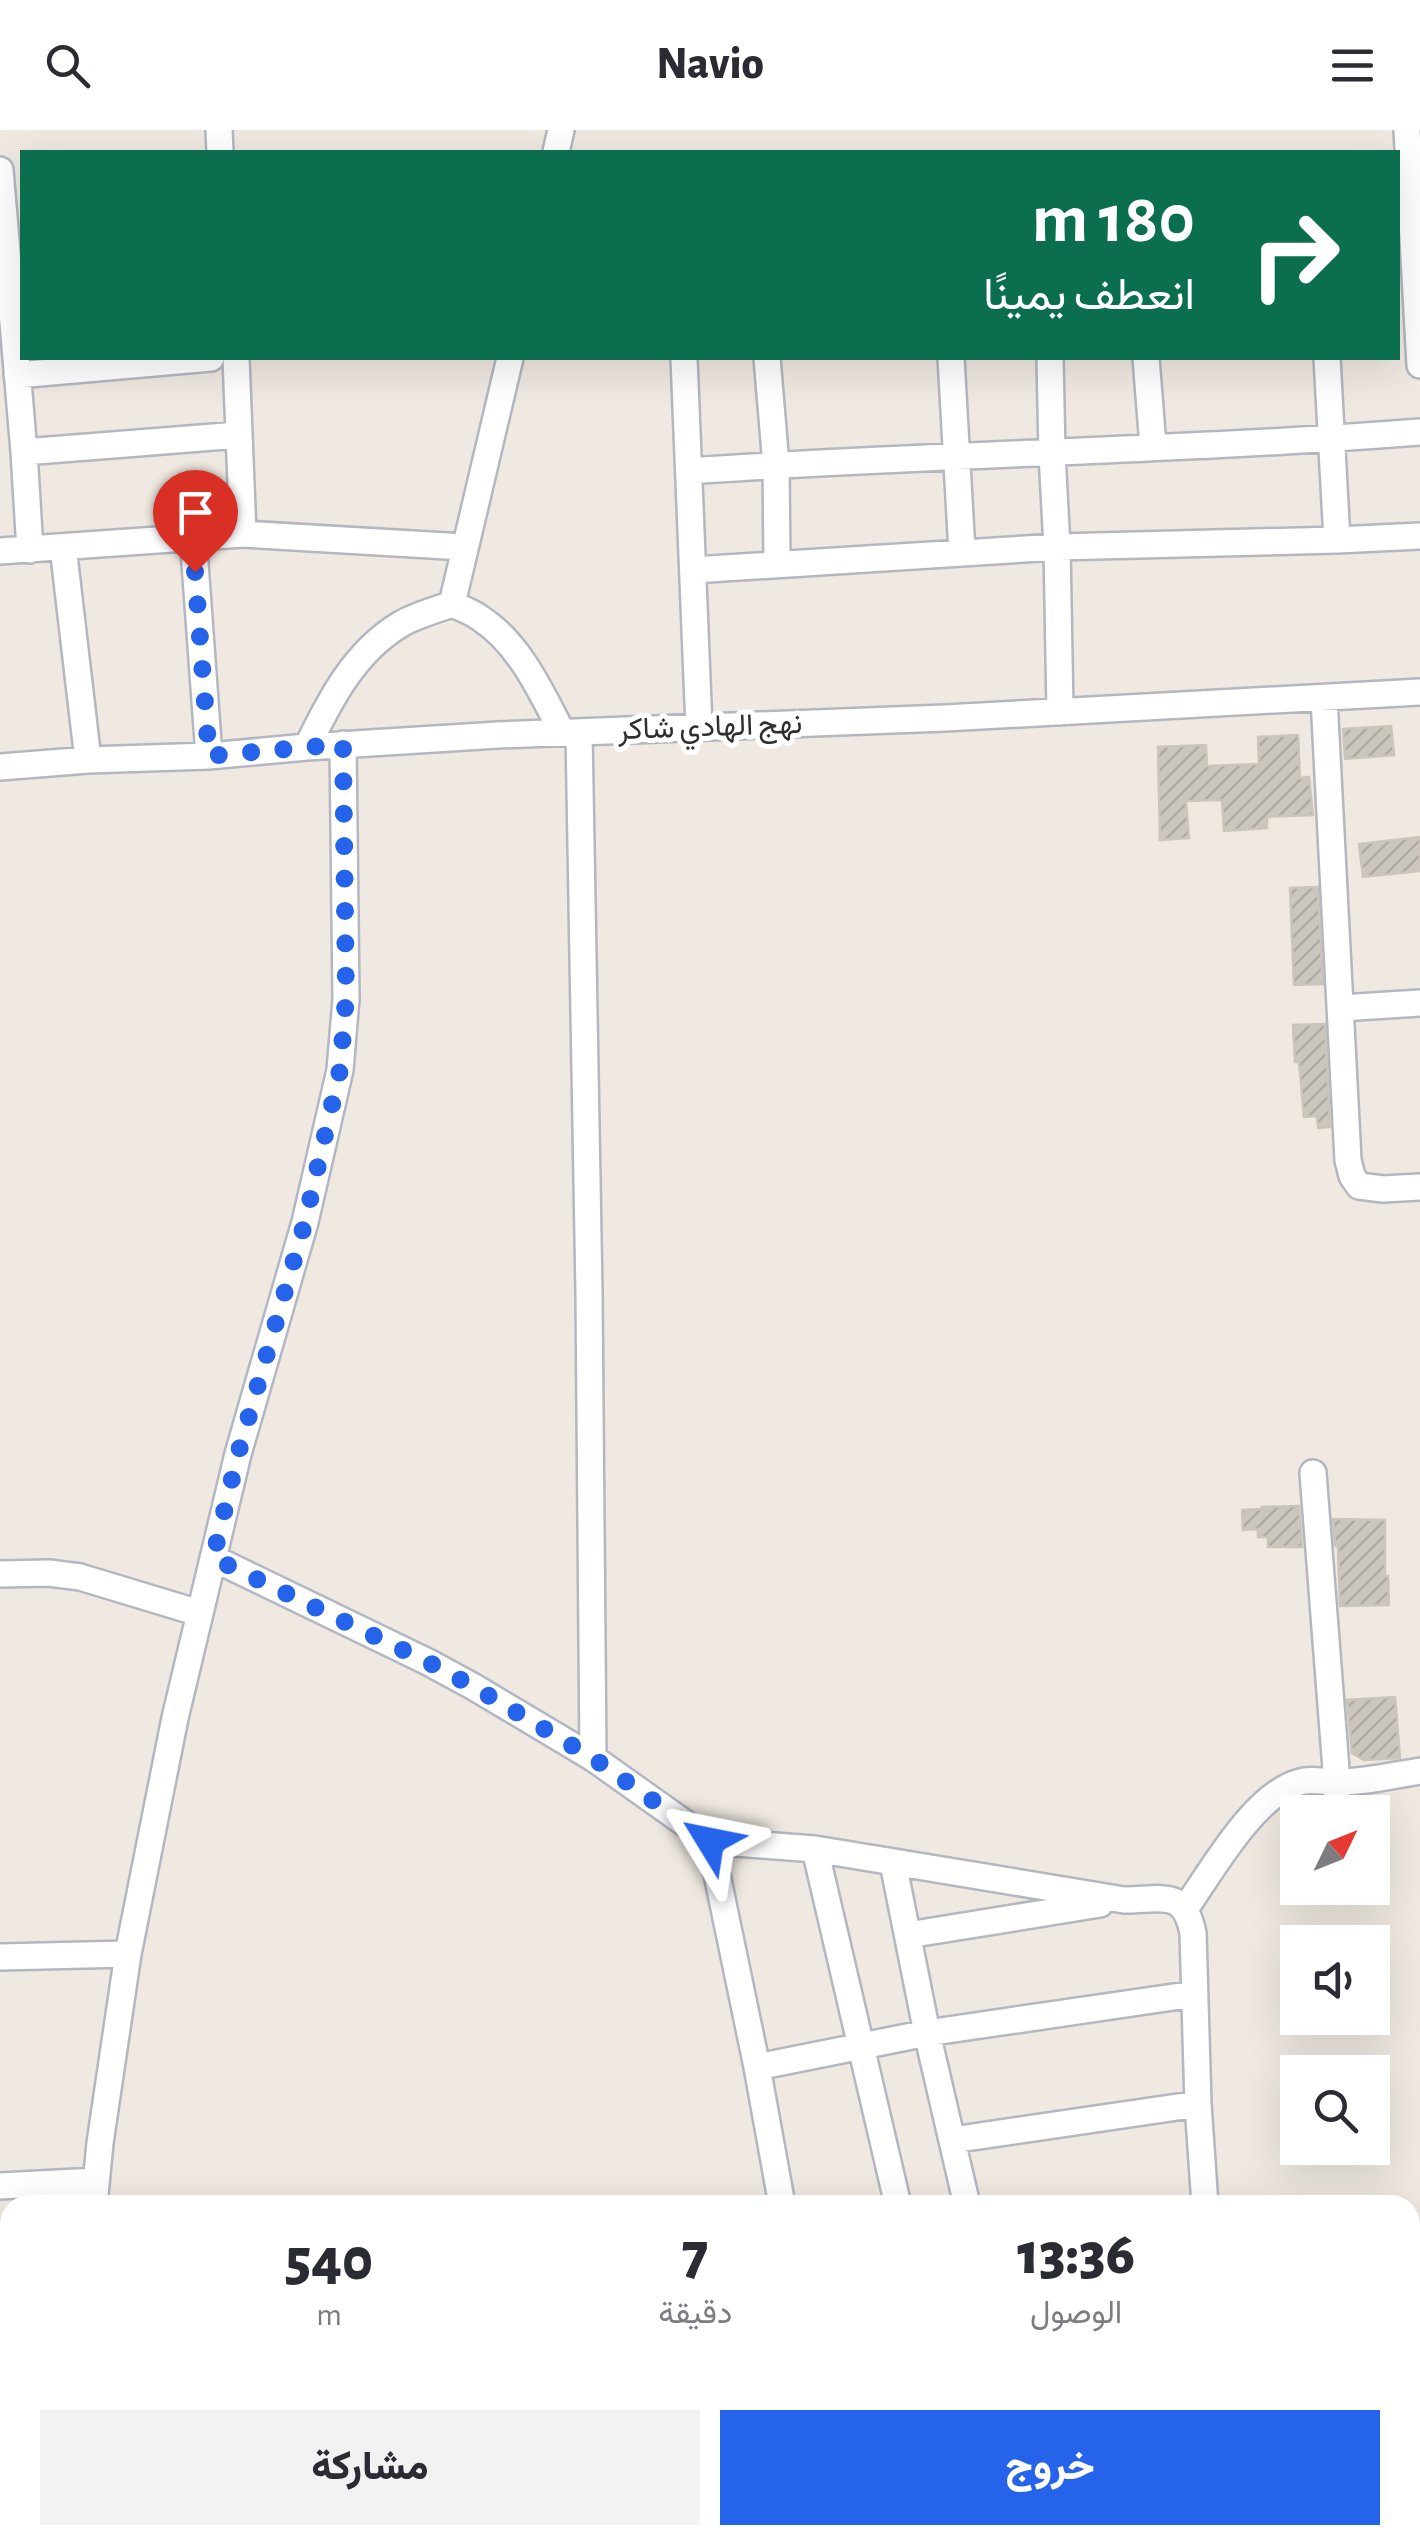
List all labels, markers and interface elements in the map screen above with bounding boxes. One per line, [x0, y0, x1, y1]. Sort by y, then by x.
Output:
icon: search [40, 38, 95, 93]
icon: menu [1325, 38, 1380, 93]
text: Navio [656, 42, 764, 87]
text: 180 m [1032, 185, 1195, 255]
icon: right [1230, 190, 1360, 320]
text: انعطف يمينًا [983, 273, 1195, 318]
pin [153, 470, 238, 573]
icon: arrive [168, 485, 223, 540]
street label: نهج الهادي شاكر [616, 709, 803, 753]
position arrow [658, 1789, 762, 1893]
north arrow [1280, 1795, 1390, 1905]
map controls [1280, 1795, 1390, 2165]
button: sound [1280, 1925, 1390, 2035]
button: search [1280, 2055, 1390, 2165]
text: 7 [682, 2225, 708, 2285]
text: 13:36 [1017, 2225, 1135, 2285]
text: 540 [285, 2231, 373, 2291]
text: دقيقة [658, 2297, 732, 2329]
text: الوصول [1030, 2297, 1122, 2329]
text: m [316, 2299, 342, 2331]
button: مشاركة [40, 2410, 700, 2525]
button: خروج [720, 2410, 1380, 2525]

